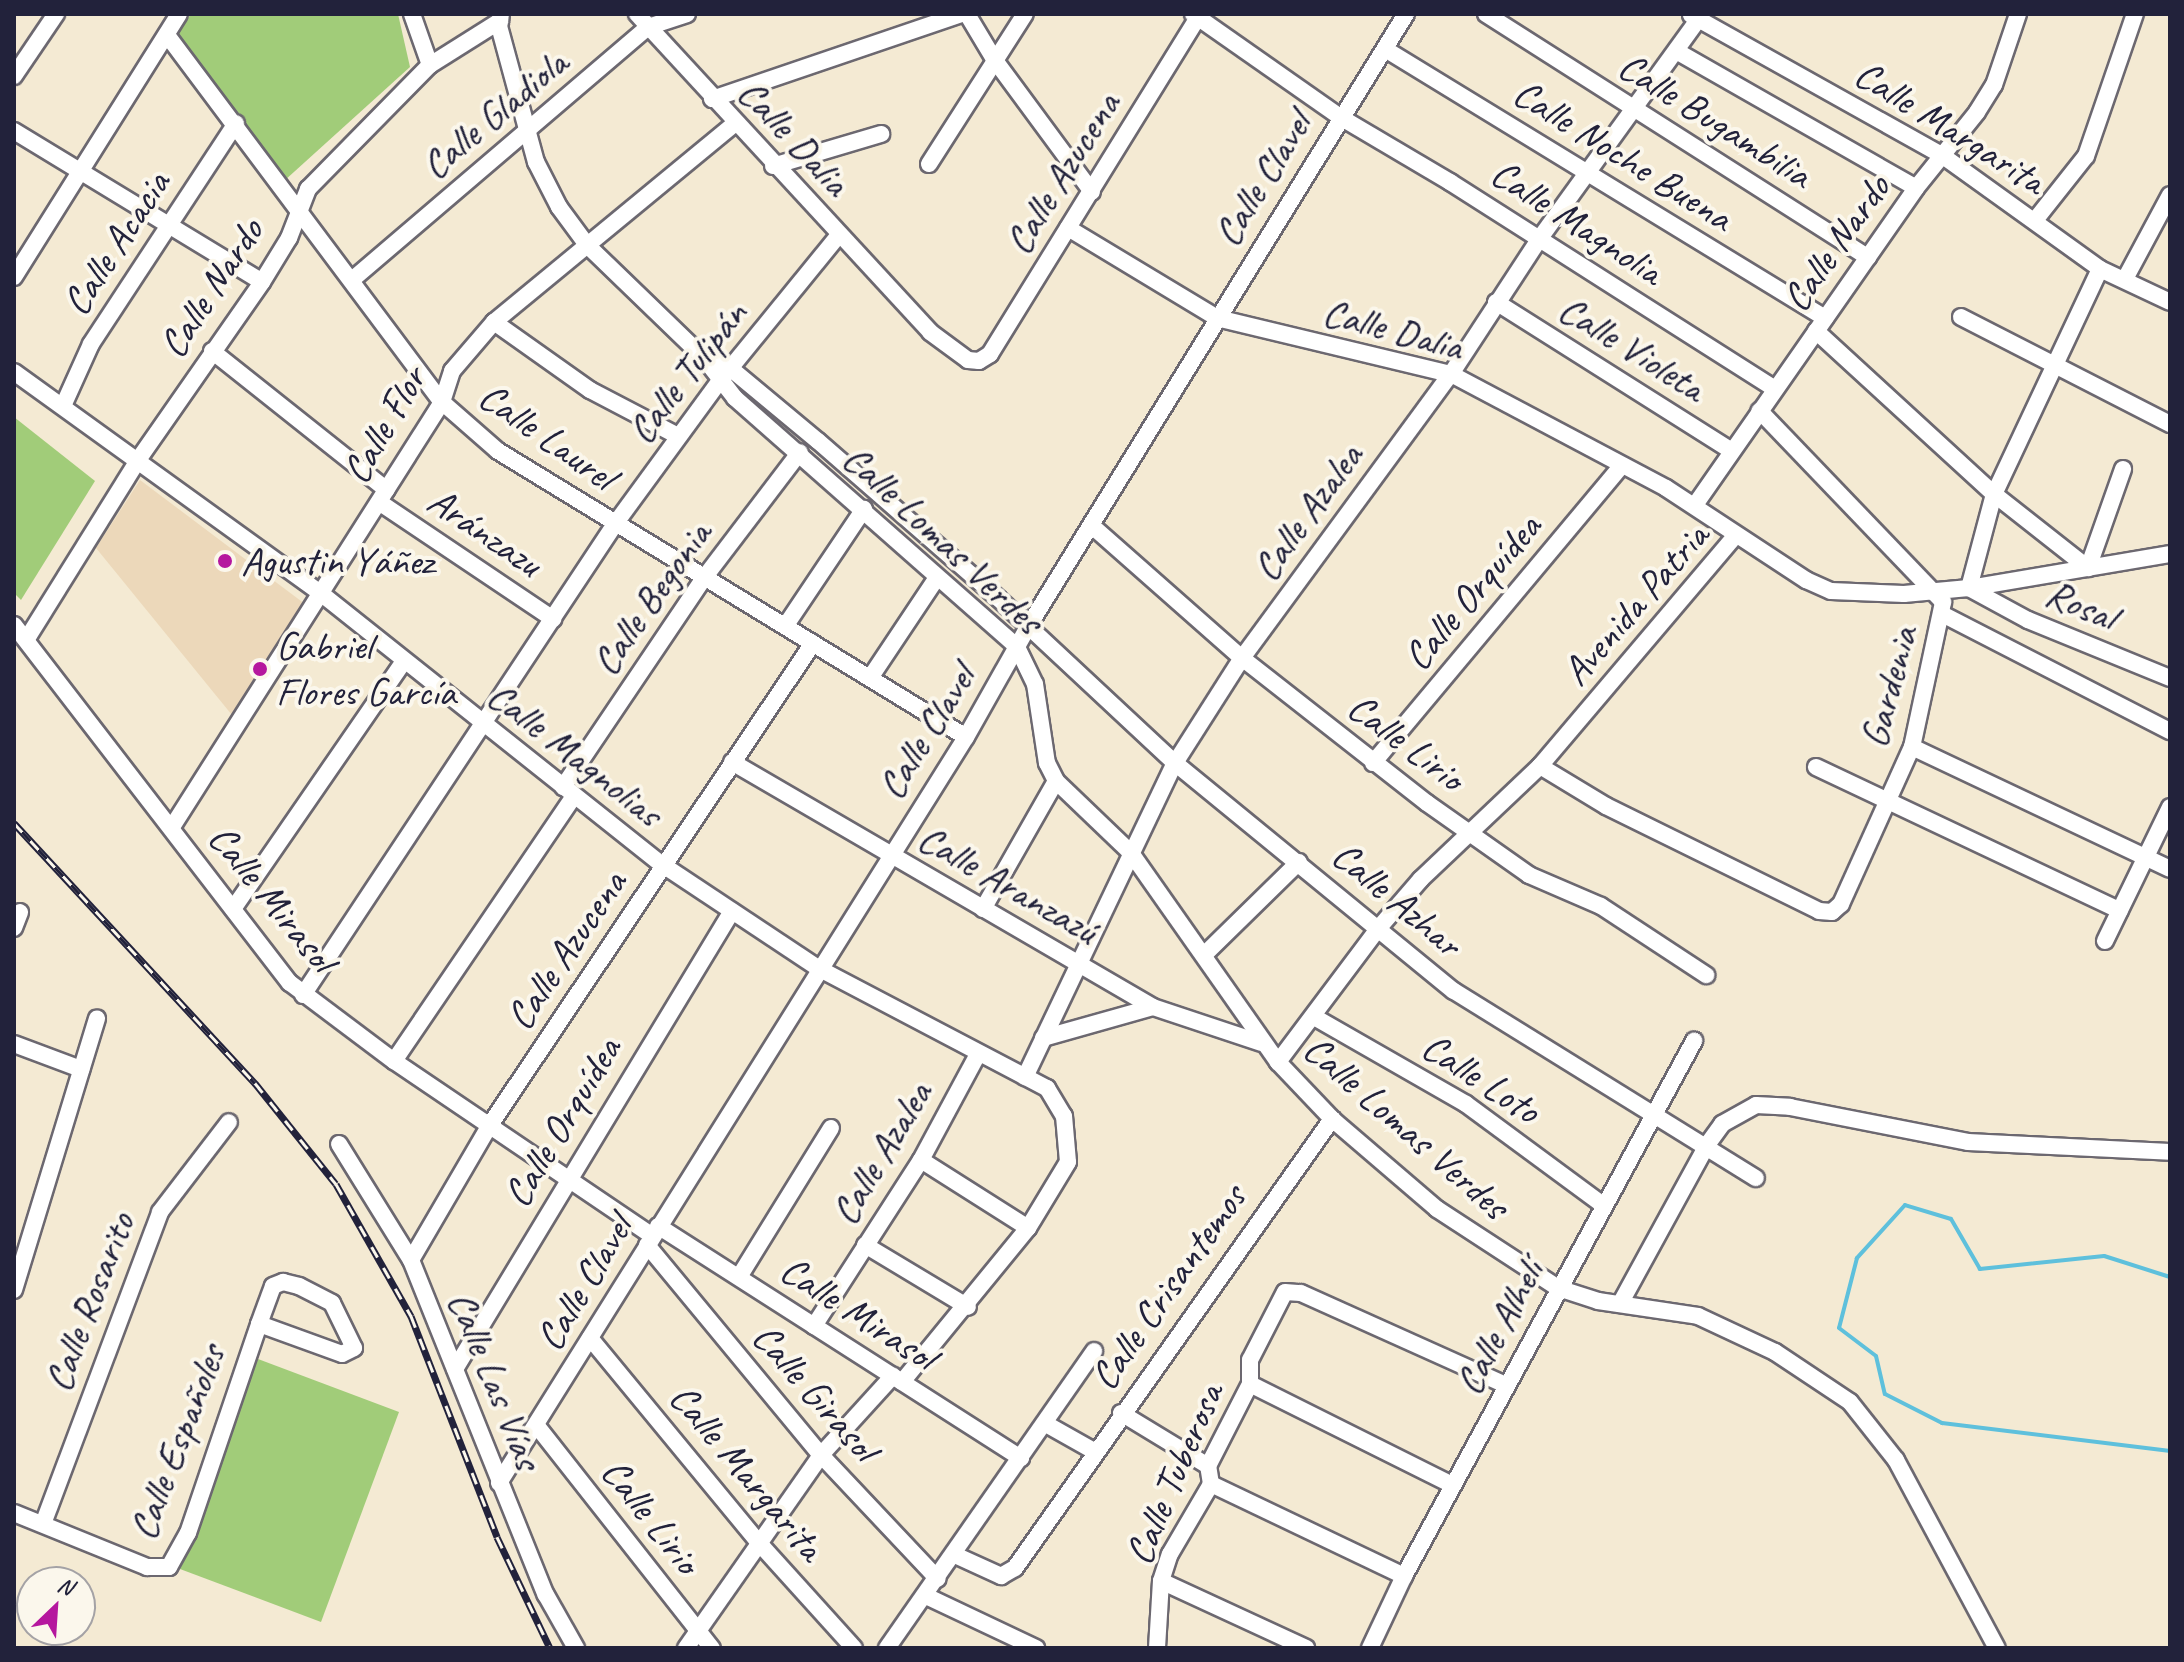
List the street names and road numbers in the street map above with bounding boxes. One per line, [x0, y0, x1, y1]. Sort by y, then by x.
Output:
street label: Calle Gladiola [410, 38, 578, 190]
street label: Calle Bugambilia [1610, 42, 1820, 198]
street label: Calle Margarita [1846, 49, 2054, 205]
street label: Calle Dalia [727, 68, 861, 206]
street label: Calle Noche Buena [1505, 69, 1741, 241]
street label: Calle Azucena [993, 83, 1131, 263]
street label: Calle Clavel [1202, 103, 1322, 255]
street label: Calle Magnolia [1481, 148, 1673, 296]
street label: Calle Acacia [52, 162, 180, 324]
street label: Calle Nardo [1771, 164, 1901, 322]
street label: Calle Nardo [148, 209, 274, 367]
street label: Calle Violeta [1550, 284, 1714, 412]
street label: Calle Dalia [1317, 287, 1469, 371]
street label: Calle Tulipán [617, 291, 757, 453]
street label: Calle Flor [332, 358, 436, 492]
street label: Calle Laurel [469, 372, 625, 500]
street label: Calle Azalea [1241, 433, 1373, 591]
street label: Calle Lomas Verdes [834, 435, 1052, 643]
street label: Aránzazu [419, 477, 551, 587]
street label: Calle Orquídea [1393, 504, 1551, 680]
street label: Calle Begonia [580, 511, 722, 685]
street label: Avenida Patria [1551, 513, 1719, 695]
street label: Rosal [2039, 569, 2123, 641]
street label: Gardenia [1850, 621, 1928, 753]
street label: Calle Clavel [866, 656, 986, 808]
street label: Calle Magnolias [477, 670, 673, 838]
street label: Calle Lirio [1338, 683, 1474, 801]
street label: Calle Aranzazú [910, 814, 1106, 954]
street label: Calle Mirasol [199, 815, 345, 981]
street label: Calle Azhar [1322, 830, 1472, 968]
street label: Calle Azucena [495, 861, 637, 1039]
street label: Calle Loto [1413, 1022, 1549, 1134]
street label: Calle Lomas Verdes [1295, 1026, 1517, 1228]
street label: Calle Orquídea [493, 1029, 631, 1215]
street label: Calle Azalea [819, 1072, 943, 1234]
street label: Calle Crisantemos [1080, 1175, 1256, 1399]
street label: Calle Rosarito [33, 1206, 145, 1398]
street label: Calle Clavel [525, 1207, 643, 1359]
street label: Calle Mirasol [772, 1245, 944, 1381]
street label: Calle Alhelí [1444, 1252, 1554, 1402]
street label: Calle Las Vías [437, 1284, 553, 1476]
street label: Calle Girasol [743, 1314, 887, 1470]
street label: Calle Españoles [118, 1337, 236, 1547]
street label: Calle Margarita [659, 1374, 835, 1570]
street label: Calle Tuberosa [1114, 1376, 1234, 1572]
street label: Calle Lirio [591, 1449, 711, 1583]

